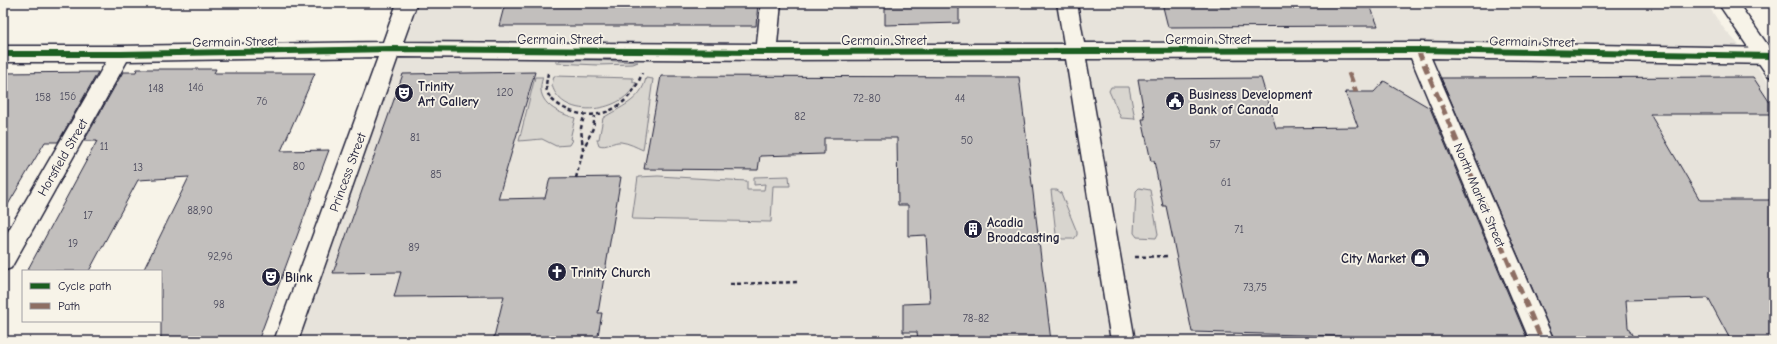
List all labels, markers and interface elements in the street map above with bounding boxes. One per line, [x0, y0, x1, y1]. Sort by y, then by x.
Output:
street label: Germain Street [517, 32, 604, 47]
street label: Germain Street [1165, 32, 1252, 47]
street label: Germain Street [192, 33, 279, 50]
street label: Germain Street [841, 33, 928, 48]
street label: Germain Street [1489, 33, 1576, 50]
place label: Trinity Art Gallery [418, 79, 479, 109]
house number: 146 [188, 81, 204, 94]
house number: 148 [148, 82, 164, 95]
theatre icon: Trinity Art Gallery [393, 82, 415, 104]
house number: 120 [497, 86, 513, 99]
place label: Business Development Bank of Canada [1189, 87, 1313, 117]
house number: 156 [60, 90, 76, 103]
public building icon: Business Development Bank of Canada [1164, 90, 1186, 112]
house number: 158 [35, 91, 51, 104]
house number: 72-80 [853, 92, 881, 105]
house number: 44 [955, 92, 965, 105]
house number: 76 [256, 95, 268, 108]
house number: 82 [794, 110, 806, 123]
street label: Horsfield Street [34, 115, 91, 199]
street label: Princess Street [326, 129, 369, 214]
house number: 81 [410, 131, 420, 144]
house number: 50 [961, 134, 973, 147]
house number: 57 [1209, 138, 1221, 151]
house number: 11 [100, 140, 108, 153]
street label: North Market Street [1451, 141, 1509, 251]
house number: 80 [293, 160, 305, 173]
house number: 13 [133, 161, 143, 174]
house number: 85 [430, 168, 442, 181]
house number: 61 [1221, 176, 1231, 189]
house number: 88,90 [187, 204, 213, 217]
house number: 17 [83, 209, 93, 222]
place label: Acadia Broadcasting [987, 215, 1060, 245]
building icon: Acadia Broadcasting [962, 218, 984, 240]
house number: 71 [1234, 223, 1244, 236]
house number: 19 [68, 237, 78, 250]
house number: 89 [408, 241, 420, 254]
shop icon: City Market [1409, 247, 1431, 269]
house number: 92,96 [207, 250, 233, 263]
place label: City Market [1341, 251, 1407, 266]
church icon: Trinity Church [546, 261, 568, 283]
place label: Trinity Church [571, 265, 651, 280]
theatre icon: Blink [260, 266, 282, 288]
legend [22, 270, 162, 322]
place label: Blink [285, 270, 313, 285]
text: Cycle path [58, 279, 111, 293]
house number: 73,75 [1243, 281, 1267, 294]
house number: 98 [213, 298, 225, 311]
text: Path [58, 299, 80, 313]
house number: 78-82 [963, 312, 990, 325]

